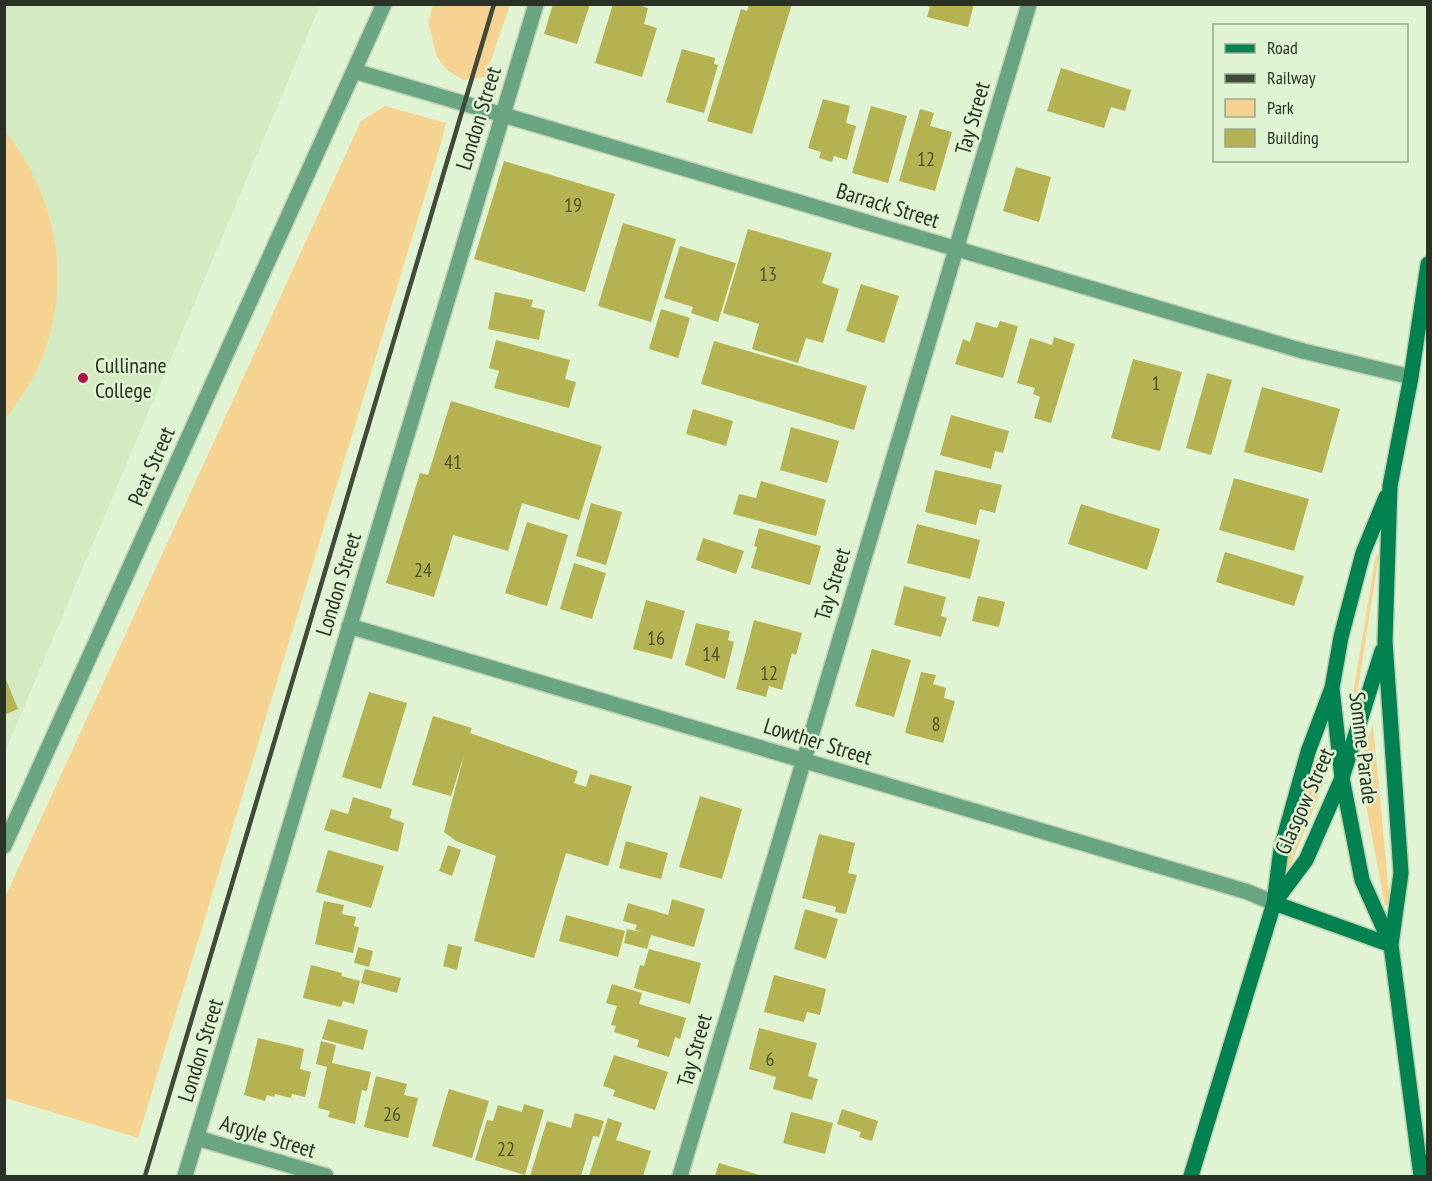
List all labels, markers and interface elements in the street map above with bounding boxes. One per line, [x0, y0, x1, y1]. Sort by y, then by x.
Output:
legend [1213, 24, 1408, 162]
text: Road [1267, 36, 1298, 59]
street label: London Street [449, 63, 507, 173]
text: Railway [1267, 66, 1316, 89]
street label: Tay Street [948, 78, 996, 158]
text: Park [1267, 96, 1294, 119]
text: Building [1267, 126, 1319, 149]
house number: 12 [917, 146, 935, 172]
street label: Barrack Street [833, 176, 943, 234]
house number: 19 [564, 192, 582, 218]
house number: 13 [759, 261, 777, 287]
place label: Cullinane College [95, 351, 167, 404]
house number: 1 [1152, 370, 1161, 396]
marker: Cullinane College [76, 371, 90, 385]
street label: Peat Street [121, 422, 181, 510]
house number: 41 [444, 449, 462, 475]
street label: London Street [309, 529, 367, 639]
street label: Tay Street [808, 544, 856, 624]
house number: 24 [414, 557, 432, 583]
house number: 16 [647, 625, 665, 651]
house number: 14 [702, 641, 720, 667]
house number: 12 [760, 660, 778, 686]
street label: Somme Parade [1343, 690, 1385, 806]
street label: Lowther Street [761, 711, 875, 771]
house number: 8 [932, 711, 941, 737]
street label: Glasgow Street [1268, 743, 1340, 859]
street label: London Street [171, 995, 229, 1105]
street label: Tay Street [670, 1010, 718, 1090]
house number: 6 [766, 1046, 775, 1072]
house number: 26 [383, 1101, 401, 1127]
street label: Argyle Street [217, 1108, 319, 1164]
house number: 22 [497, 1136, 515, 1162]

